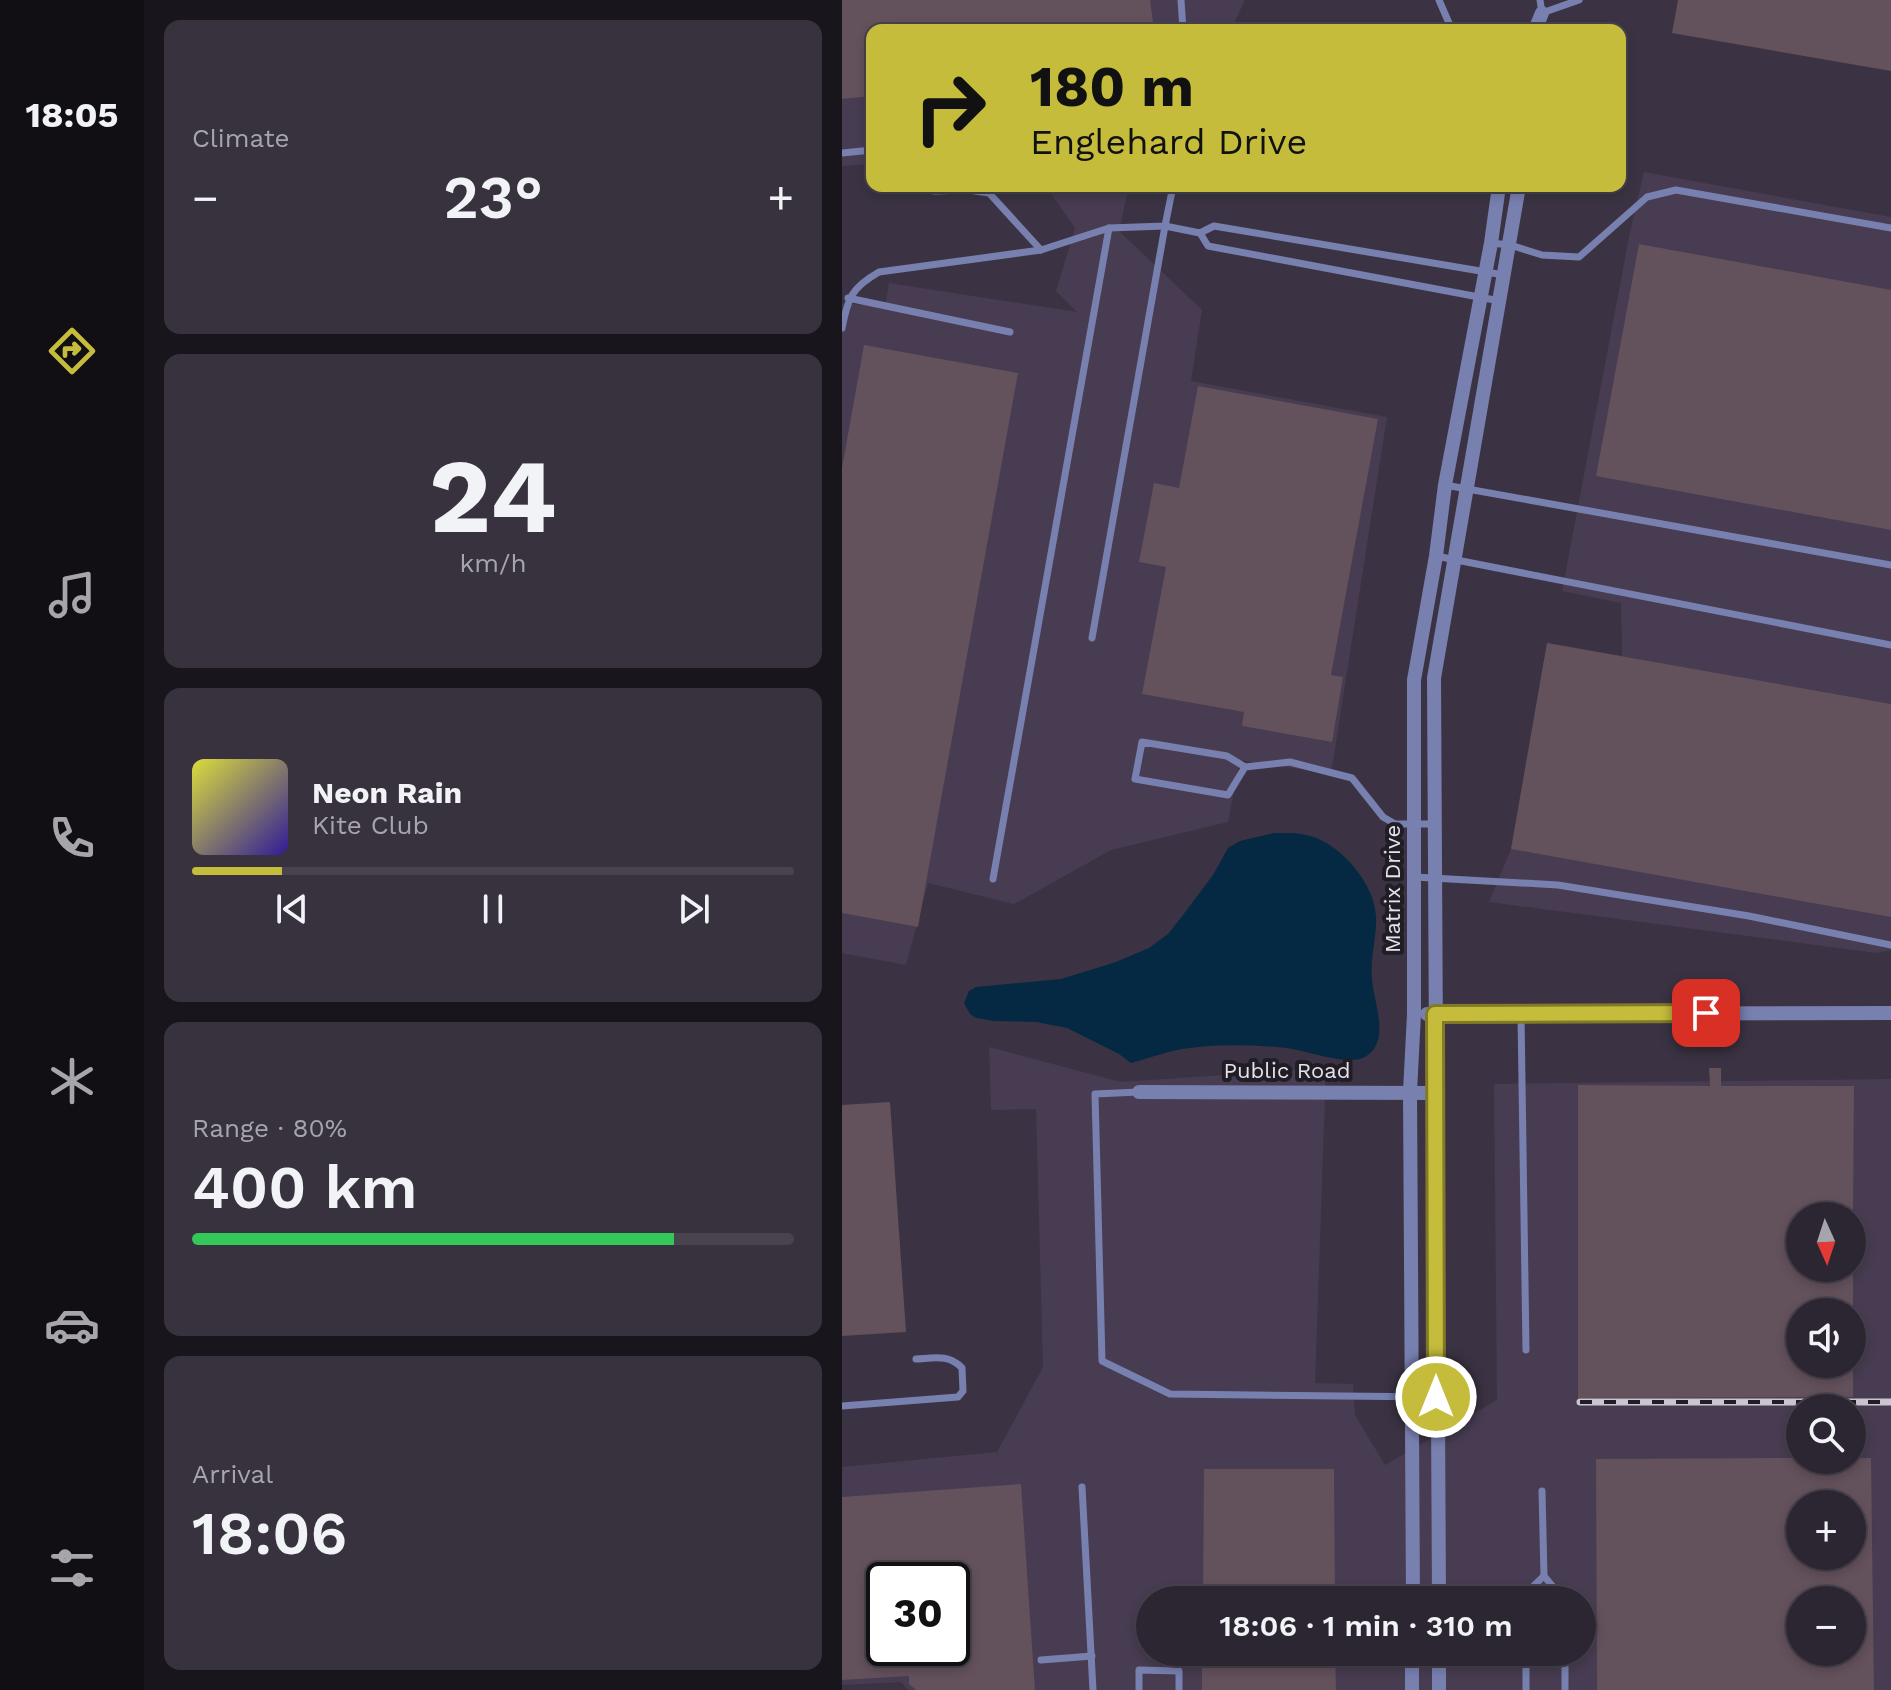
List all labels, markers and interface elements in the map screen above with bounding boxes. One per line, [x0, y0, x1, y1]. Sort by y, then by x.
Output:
text: 180 m [1030, 54, 1194, 120]
icon: right [898, 56, 1002, 160]
text: 18:05 [26, 94, 118, 136]
text: Englehard Drive [1030, 121, 1307, 163]
text: Climate [192, 123, 290, 153]
text: 23° [443, 162, 543, 233]
text: − [192, 172, 219, 224]
text: + [767, 172, 794, 224]
icon: directions [44, 323, 100, 379]
text: 24 [429, 435, 557, 557]
text: km/h [460, 548, 526, 578]
icon: music [44, 567, 100, 623]
text: Neon Rain [312, 775, 462, 810]
icon: phone [44, 810, 100, 866]
text: Kite Club [312, 810, 429, 840]
street label: Matrix Drive [1380, 825, 1405, 953]
icon: previous [270, 887, 314, 931]
icon: pause [471, 887, 515, 931]
icon: next [672, 887, 716, 931]
pin [1672, 979, 1740, 1047]
icon: arrive [1684, 991, 1728, 1035]
icon: climate [44, 1053, 100, 1109]
street label: Public Road [1224, 1058, 1350, 1083]
text: Range · 80% [192, 1113, 347, 1143]
text: 400 km [192, 1152, 417, 1223]
north arrow [1786, 1202, 1866, 1282]
map controls [1786, 1202, 1866, 1666]
icon: car [44, 1297, 100, 1353]
button: sound [1786, 1298, 1866, 1378]
position arrow [1394, 1355, 1478, 1439]
button: search [1786, 1394, 1866, 1474]
text: Arrival [192, 1459, 273, 1489]
button: + [1786, 1490, 1866, 1570]
text: 18:06 [192, 1498, 347, 1569]
icon: filters [44, 1540, 100, 1596]
speed limit sign: 30 [866, 1562, 970, 1666]
button: − [1786, 1586, 1866, 1666]
text: 18:06 · 1 min · 310 m [1219, 1608, 1513, 1643]

